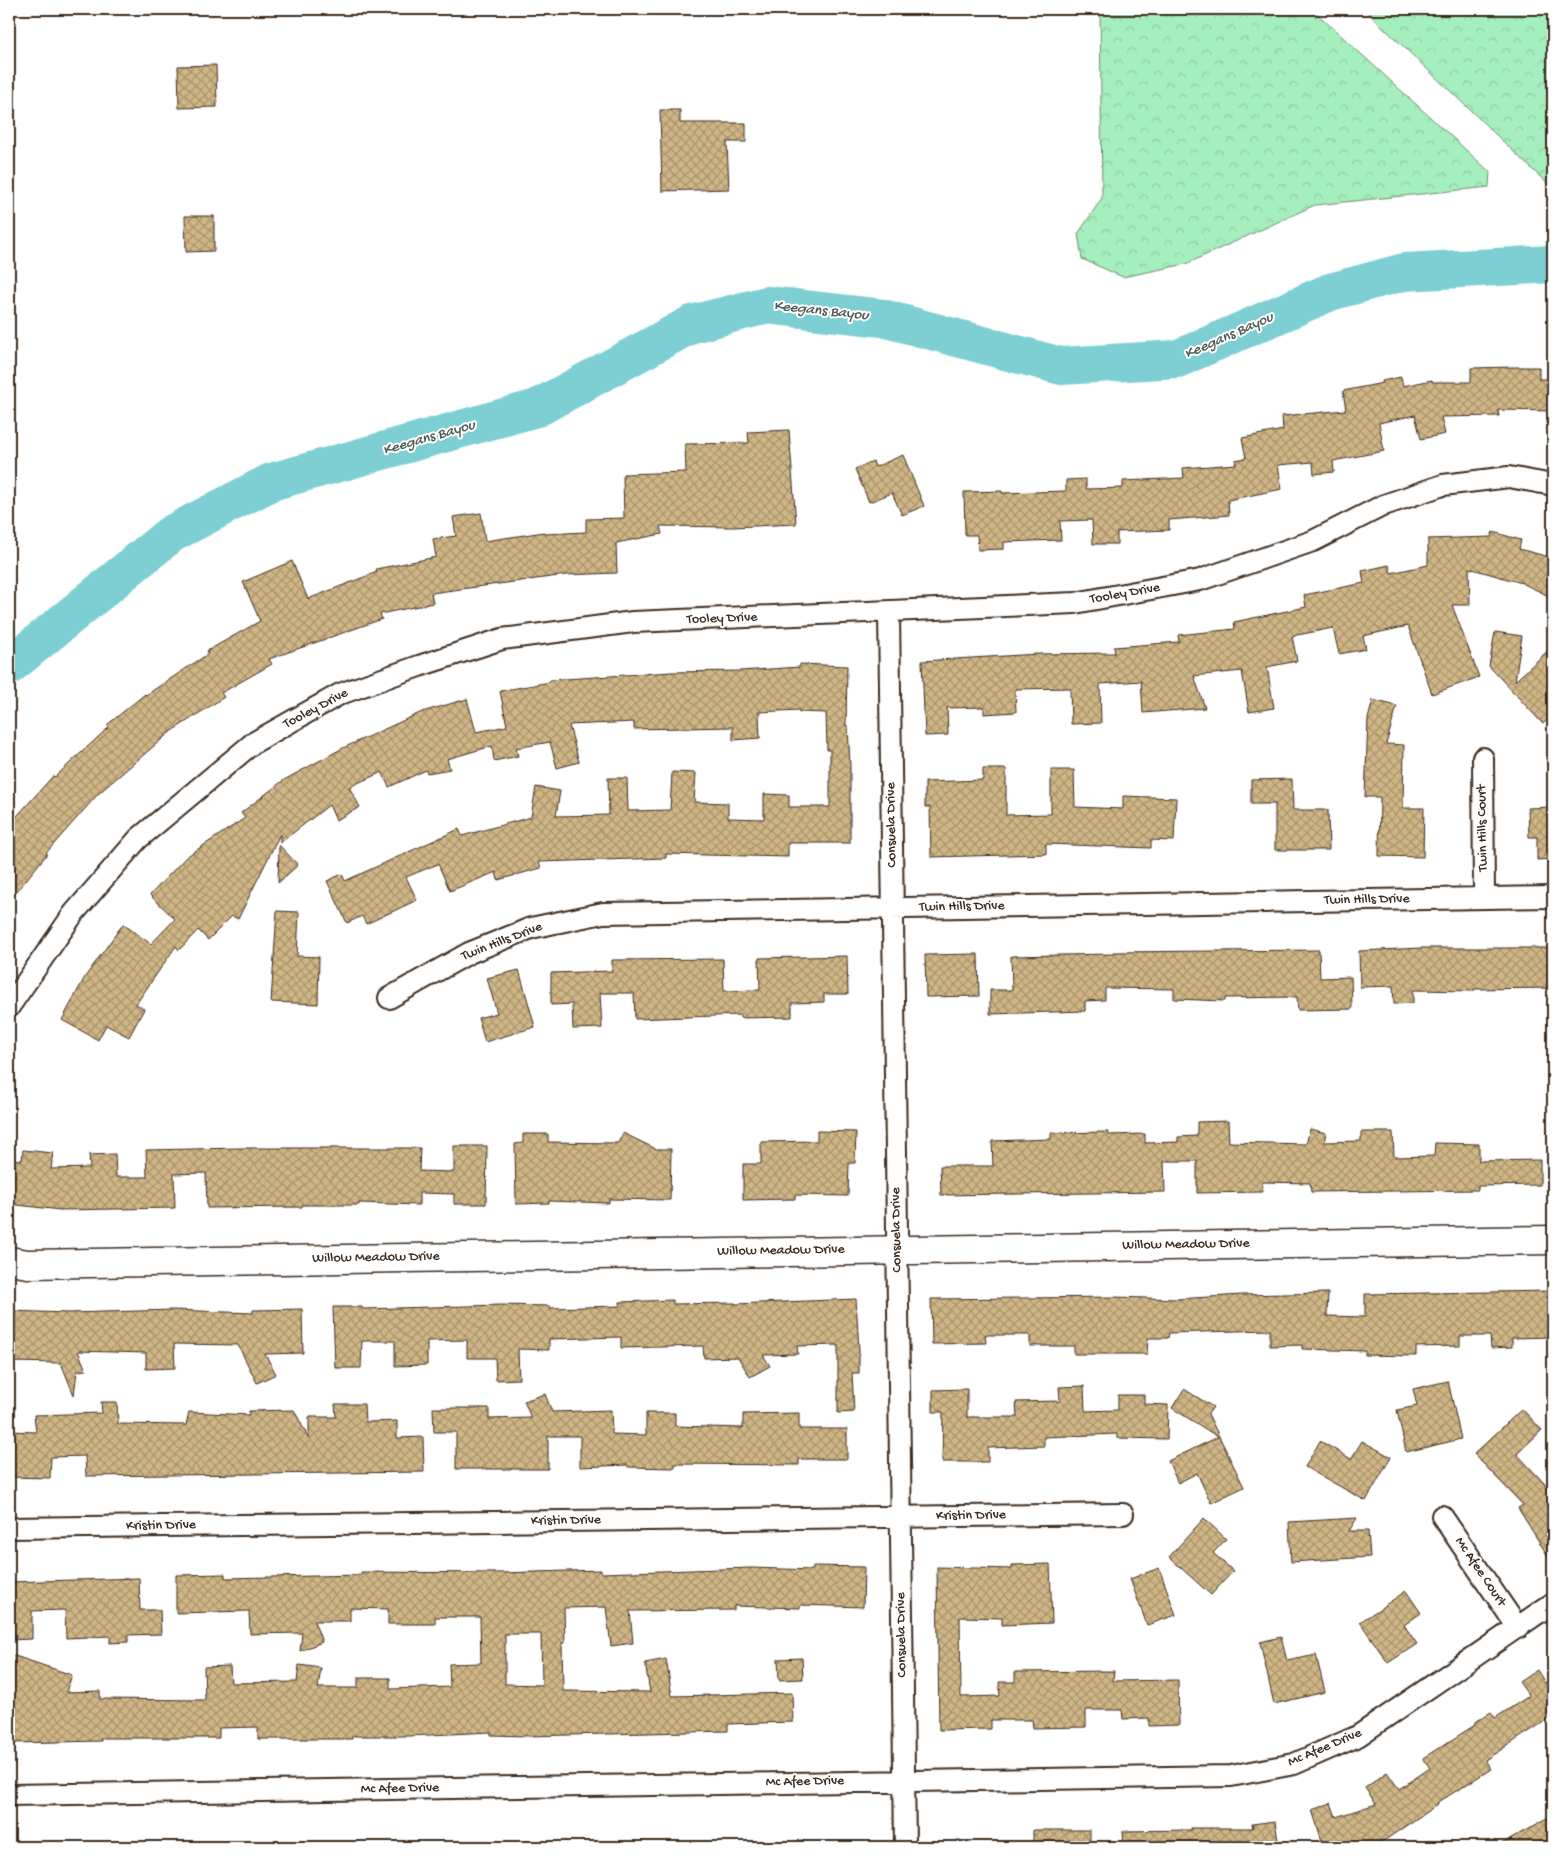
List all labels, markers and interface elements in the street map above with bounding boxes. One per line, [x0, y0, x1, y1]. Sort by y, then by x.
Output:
water label: Keegans Bayou [773, 297, 871, 325]
water label: Keegans Bayou [1182, 308, 1278, 364]
water label: Keegans Bayou [381, 416, 479, 460]
street label: Tooley Drive [1088, 579, 1162, 609]
street label: Tooley Drive [685, 609, 759, 629]
street label: Tooley Drive [280, 684, 352, 734]
street label: Consuela Drive [883, 782, 901, 868]
street label: Twin Hills Court [1474, 783, 1492, 873]
street label: Twin Hills Drive [1323, 891, 1411, 909]
street label: Twin Hills Drive [918, 898, 1006, 916]
street label: Twin Hills Drive [458, 918, 546, 966]
street label: Consuela Drive [888, 1187, 906, 1273]
street label: Willow Meadow Drive [1122, 1235, 1251, 1255]
street label: Willow Meadow Drive [717, 1241, 846, 1261]
street label: Willow Meadow Drive [312, 1248, 441, 1268]
street label: Kristin Drive [936, 1507, 1007, 1525]
street label: Kristin Drive [531, 1512, 602, 1530]
street label: Kristin Drive [126, 1517, 197, 1535]
street label: Mc Afee Court [1451, 1534, 1510, 1611]
street label: Consuela Drive [893, 1592, 911, 1678]
street label: Mc Afee Drive [1285, 1725, 1365, 1771]
street label: Mc Afee Drive [766, 1773, 845, 1791]
street label: Mc Afee Drive [361, 1780, 440, 1798]

